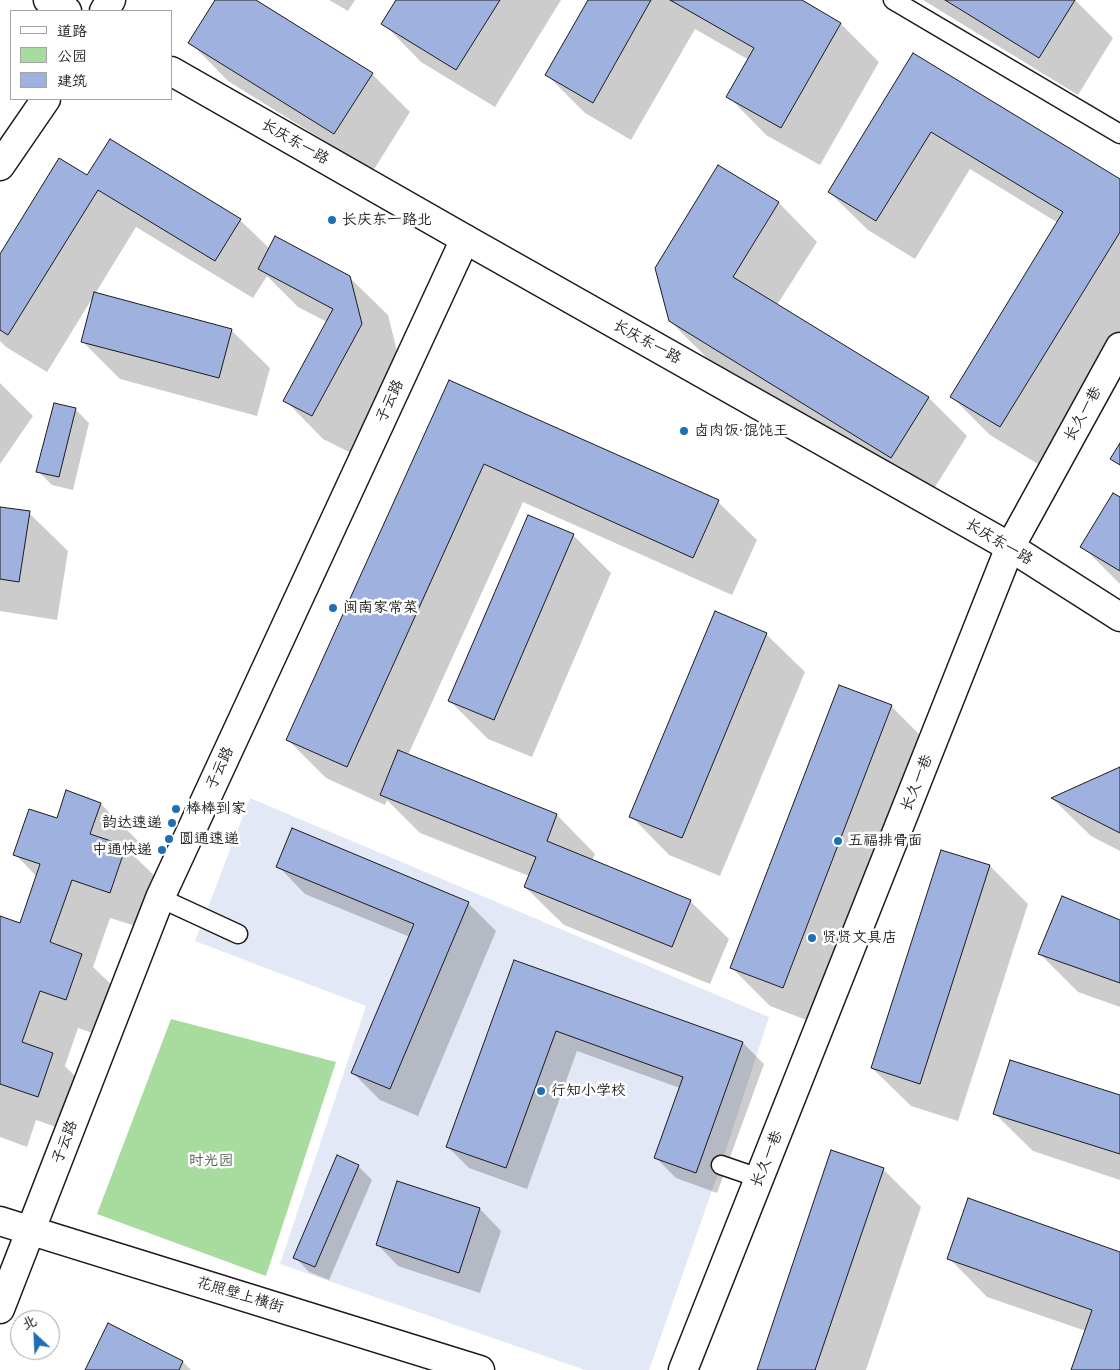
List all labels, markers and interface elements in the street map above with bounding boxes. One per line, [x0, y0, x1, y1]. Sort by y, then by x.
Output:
legend [10, 10, 172, 100]
text: 道路 [57, 18, 87, 41]
text: 公园 [57, 43, 87, 66]
text: 建筑 [57, 68, 87, 91]
street label: 长庆东一路 [258, 115, 332, 169]
place label: 长庆东一路北 [342, 211, 432, 229]
marker: 长庆东一路北 [326, 214, 338, 226]
street label: 长庆东一路 [610, 316, 684, 368]
street label: 子云路 [372, 377, 408, 425]
street label: 长久一巷 [1061, 383, 1105, 445]
place label: 卤肉饭·馄饨王 [694, 422, 788, 440]
marker: 卤肉饭·馄饨王 [678, 425, 690, 437]
street label: 长庆东一路 [962, 515, 1036, 569]
place label: 闽南家常菜 [343, 599, 418, 617]
marker: 闽南家常菜 [327, 602, 339, 614]
street label: 子云路 [202, 744, 238, 792]
street label: 长久一巷 [897, 752, 937, 814]
place label: 棒棒到家 [186, 800, 246, 818]
marker: 棒棒到家 [170, 803, 182, 815]
place label: 韵达速递 [102, 814, 162, 832]
marker: 韵达速递 [166, 817, 178, 829]
place label: 圆通速递 [179, 830, 239, 848]
place label: 五福排骨面 [848, 832, 923, 850]
marker: 圆通速递 [163, 833, 175, 845]
marker: 五福排骨面 [832, 835, 844, 847]
place label: 中通快递 [92, 841, 152, 859]
marker: 中通快递 [156, 844, 168, 856]
place label: 贤贤文具店 [822, 929, 897, 947]
marker: 贤贤文具店 [806, 932, 818, 944]
place label: 行知小学校 [551, 1082, 626, 1100]
marker: 行知小学校 [535, 1085, 547, 1097]
street label: 子云路 [49, 1118, 81, 1166]
street label: 长久一巷 [747, 1128, 787, 1190]
park label: 时光园 [189, 1152, 233, 1170]
street label: 花照壁上横街 [194, 1273, 286, 1317]
text: 北 [18, 1309, 40, 1334]
north arrow [10, 1310, 60, 1360]

